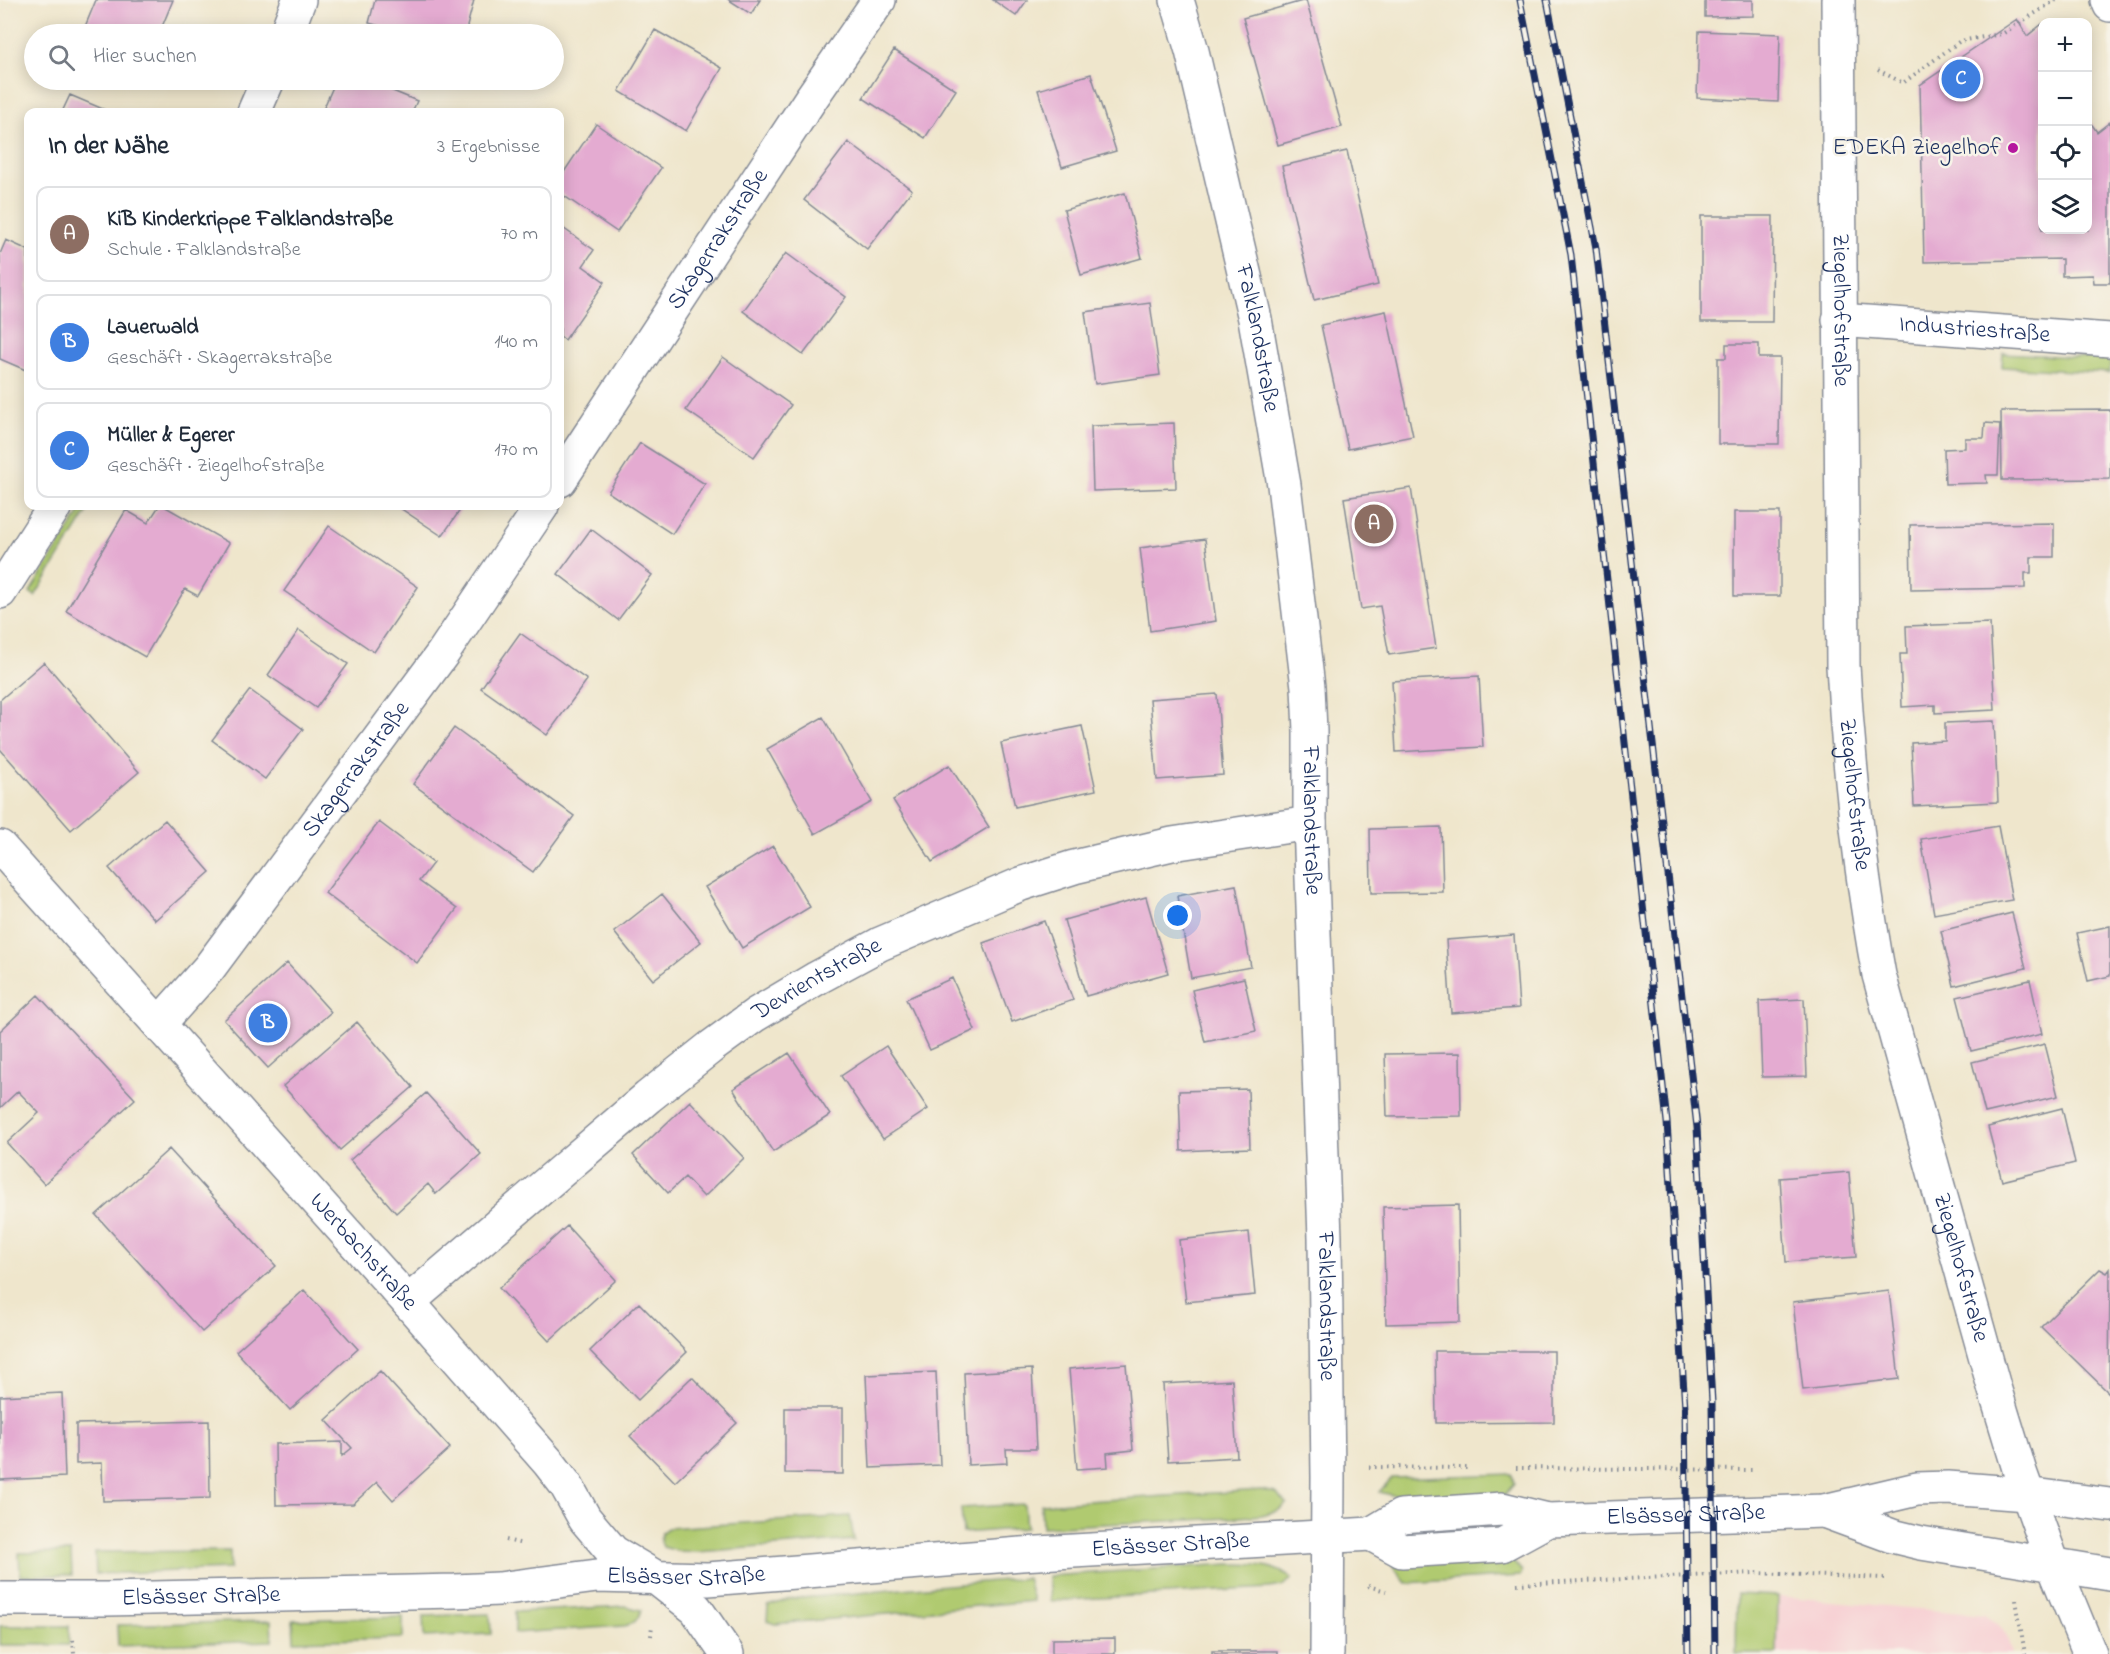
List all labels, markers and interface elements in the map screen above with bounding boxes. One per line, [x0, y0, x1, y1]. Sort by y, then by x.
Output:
map controls [2038, 18, 2092, 234]
button: + [2038, 18, 2092, 72]
search box [24, 24, 564, 90]
icon: search [45, 41, 78, 74]
text: Hier suchen [93, 41, 197, 73]
pin: C [1942, 56, 1980, 101]
button: − [2038, 72, 2092, 126]
button: locate [2038, 126, 2092, 180]
text: In der Nähe [48, 128, 169, 166]
place label: EDEKA Ziegelhof [1833, 131, 2002, 166]
text: 3 Ergebnisse [437, 133, 540, 162]
marker: EDEKA Ziegelhof [2006, 141, 2020, 155]
street label: Skagerrakstraße [659, 162, 778, 317]
button: layers [2038, 180, 2092, 234]
text: KiB Kinderkrippe Falklandstraße [107, 204, 393, 236]
text: A [63, 220, 76, 249]
text: 70 m [501, 220, 538, 249]
street label: Ziegelhofstraße [1822, 233, 1858, 387]
text: Schule · Falklandstraße [107, 236, 301, 265]
street label: Falklandstraße [1225, 260, 1289, 415]
street label: Industriestraße [1898, 307, 2052, 353]
text: Lauerwald [107, 312, 199, 344]
text: B [63, 328, 76, 357]
text: 140 m [494, 328, 538, 357]
text: Geschäft · Skagerrakstraße [107, 344, 332, 373]
text: Müller & Egerer [107, 420, 235, 452]
text: C [64, 436, 75, 465]
text: 170 m [494, 436, 538, 465]
text: Geschäft · Ziegelhofstraße [107, 452, 324, 481]
pin: A [1354, 502, 1394, 546]
street label: Skagerrakstraße [294, 694, 419, 846]
street label: Ziegelhofstraße [1829, 717, 1880, 873]
street label: Falklandstraße [1292, 745, 1330, 896]
your location [1163, 901, 1192, 930]
street label: Devrientstraße [745, 929, 888, 1031]
pin: B [248, 1000, 288, 1046]
street label: Werbachstraße [301, 1185, 426, 1319]
street label: Ziegelhofstraße [1923, 1189, 1998, 1346]
street label: Falklandstraße [1307, 1230, 1344, 1381]
street label: Elsässer Straße [1606, 1495, 1766, 1536]
street label: Elsässer Straße [1090, 1523, 1251, 1567]
street label: Elsässer Straße [606, 1557, 767, 1597]
street label: Elsässer Straße [121, 1578, 281, 1616]

